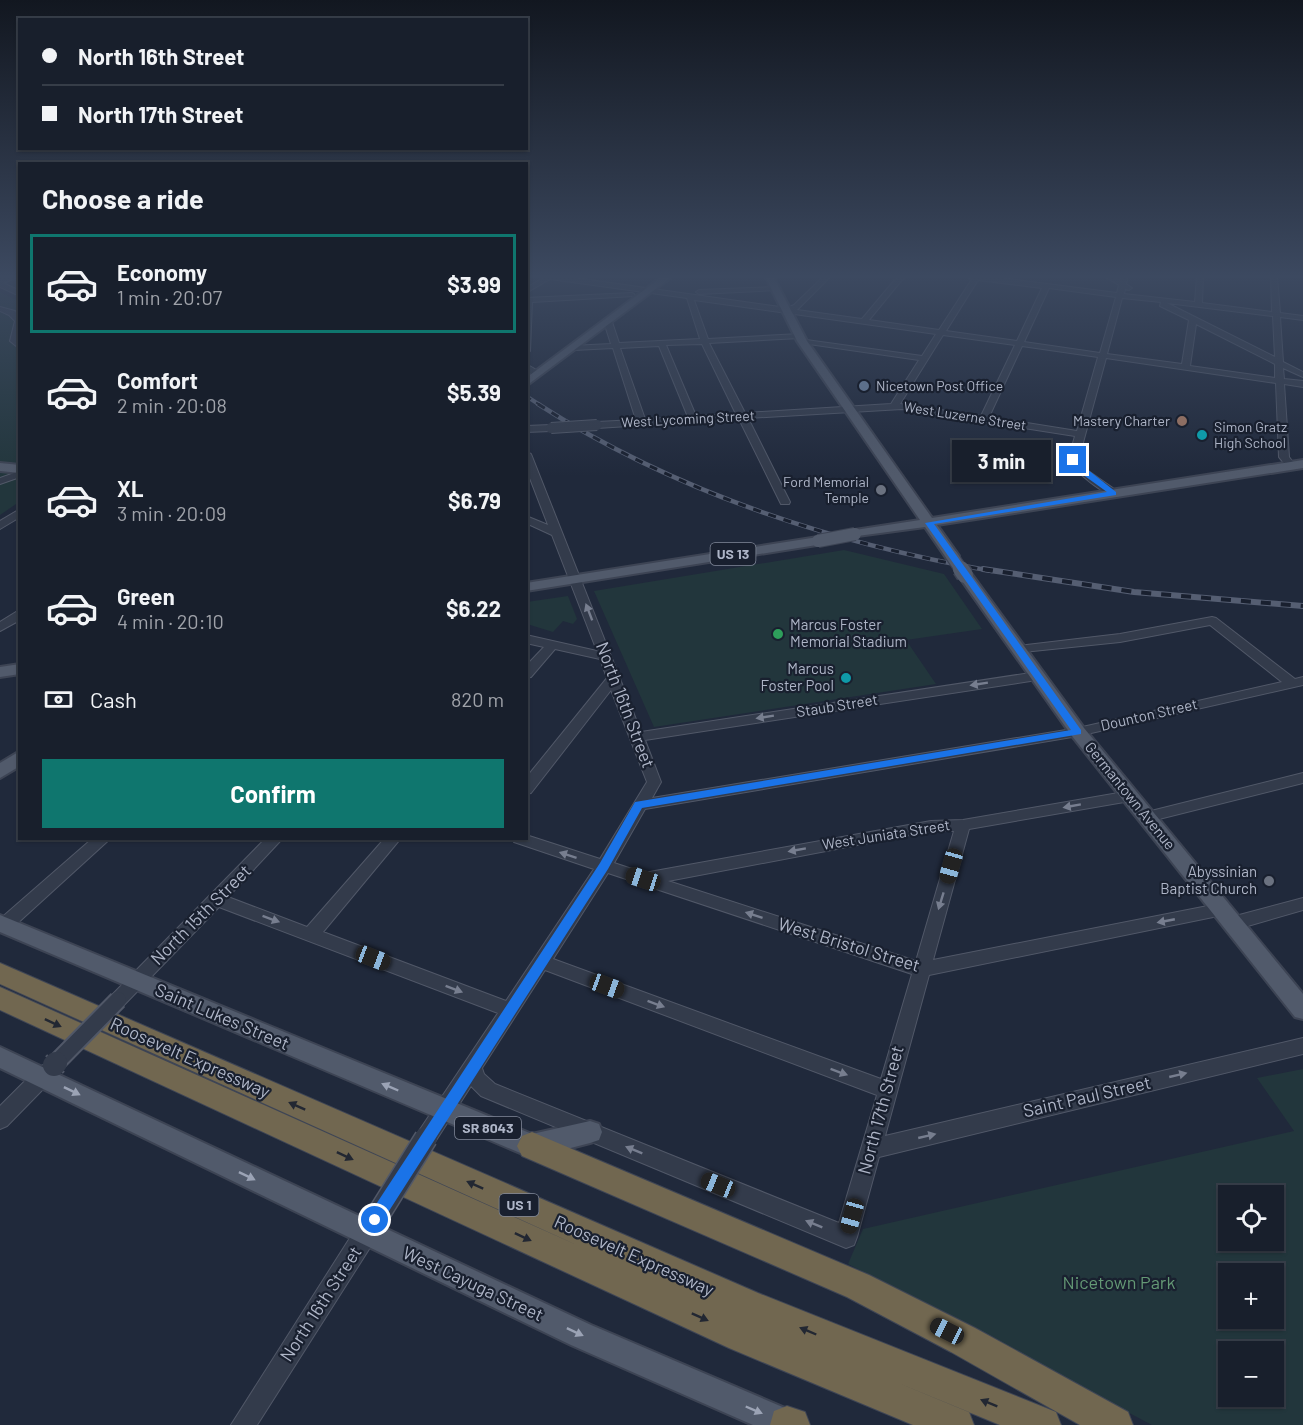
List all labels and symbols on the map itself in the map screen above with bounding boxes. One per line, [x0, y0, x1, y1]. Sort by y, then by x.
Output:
place label: Nicetown Post Office [876, 377, 1003, 394]
marker: Nicetown Post Office [857, 379, 871, 393]
street label: West Luzerne Street [903, 397, 1028, 434]
street label: West Lycoming Street [621, 407, 755, 430]
place label: Mastery Charter [1073, 412, 1170, 429]
marker: Mastery Charter [1175, 414, 1189, 428]
place label: Simon Gratz High School [1214, 418, 1287, 451]
marker: Simon Gratz High School [1195, 428, 1209, 442]
callout: 3 min [953, 439, 1052, 481]
route end [1059, 446, 1086, 473]
place label: Ford Memorial Temple [783, 473, 869, 506]
marker: Ford Memorial Temple [874, 483, 888, 497]
road number: US 13 [710, 543, 756, 565]
one-way arrow [584, 603, 593, 621]
place label: Marcus Foster Memorial Stadium [790, 615, 907, 650]
marker: Marcus Foster Memorial Stadium [771, 627, 785, 641]
street label: North 16th Street [592, 639, 660, 771]
place label: Marcus Foster Pool [761, 659, 834, 694]
marker: Marcus Foster Pool [839, 671, 853, 685]
one-way arrow [969, 679, 988, 688]
street label: Staub Street [795, 690, 879, 720]
street label: Dounton Street [1099, 694, 1199, 734]
one-way arrow [756, 713, 775, 722]
street label: Germantown Avenue [1082, 738, 1180, 853]
one-way arrow [1062, 802, 1081, 811]
street label: West Juniata Street [821, 815, 951, 853]
one-way arrow [787, 846, 806, 855]
car [937, 846, 965, 886]
one-way arrow [559, 850, 577, 859]
street label: North 15th Street [145, 859, 255, 969]
place label: Abyssinian Baptist Church [1160, 862, 1257, 897]
car [623, 865, 663, 893]
marker: Abyssinian Baptist Church [1262, 874, 1276, 888]
one-way arrow [936, 892, 945, 910]
one-way arrow [745, 910, 763, 920]
street label: West Bristol Street [776, 912, 923, 976]
one-way arrow [262, 915, 280, 925]
one-way arrow [1156, 917, 1175, 926]
car [353, 943, 393, 973]
car [587, 971, 627, 1001]
street label: Saint Lukes Street [152, 978, 293, 1054]
one-way arrow [445, 984, 463, 994]
one-way arrow [647, 1000, 665, 1009]
street label: Roosevelt Expressway [107, 1012, 274, 1102]
one-way arrow [45, 1018, 62, 1027]
street label: North 17th Street [852, 1043, 908, 1177]
one-way arrow [830, 1068, 848, 1077]
one-way arrow [1169, 1070, 1188, 1080]
street label: Saint Paul Street [1021, 1071, 1153, 1121]
one-way arrow [381, 1082, 399, 1091]
one-way arrow [63, 1086, 80, 1095]
one-way arrow [289, 1101, 306, 1110]
road number: SR 8043 [455, 1117, 521, 1139]
one-way arrow [918, 1130, 937, 1140]
one-way arrow [624, 1145, 642, 1155]
one-way arrow [337, 1151, 355, 1161]
car [698, 1170, 738, 1200]
one-way arrow [239, 1171, 256, 1181]
one-way arrow [466, 1180, 484, 1190]
road number: US 1 [500, 1194, 538, 1216]
car [838, 1196, 866, 1236]
route start [361, 1206, 388, 1233]
street label: Roosevelt Expressway [551, 1210, 718, 1300]
one-way arrow [805, 1219, 823, 1228]
one-way arrow [514, 1232, 532, 1242]
street label: West Cayuga Street [400, 1241, 547, 1325]
street label: North 16th Street [275, 1242, 366, 1365]
park label: Nicetown Park [1063, 1271, 1175, 1293]
one-way arrow [692, 1313, 709, 1322]
car [927, 1315, 967, 1347]
one-way arrow [798, 1326, 816, 1336]
one-way arrow [566, 1327, 584, 1337]
one-way arrow [979, 1398, 997, 1408]
one-way arrow [745, 1405, 762, 1414]

